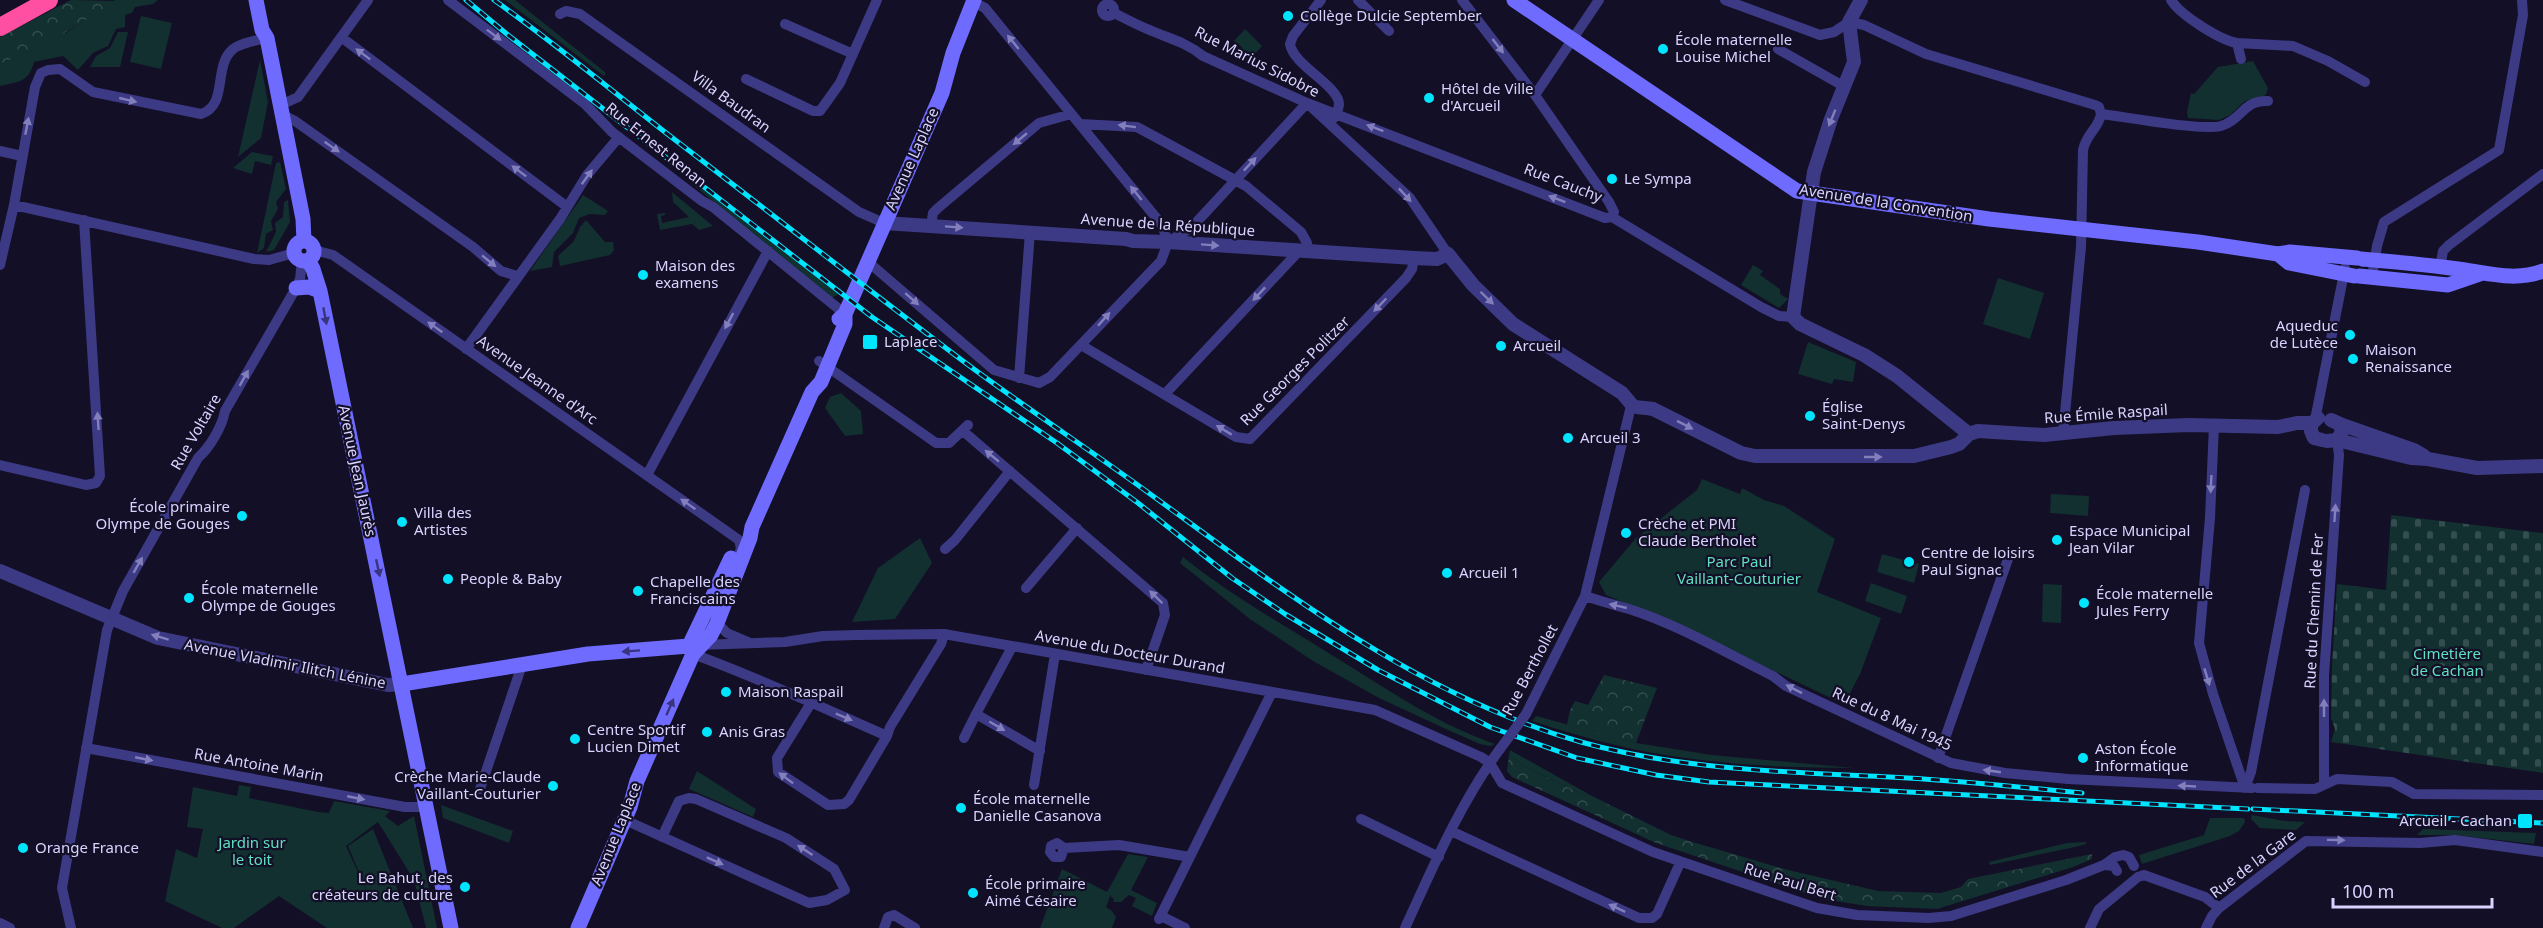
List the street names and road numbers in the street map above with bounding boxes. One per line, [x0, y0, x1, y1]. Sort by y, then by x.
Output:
street label: Rue Marius Sidobre [1192, 21, 1323, 101]
street label: Villa Baudran [688, 66, 775, 137]
street label: Rue Ernest Renan [602, 97, 711, 191]
street label: Avenue Laplace [880, 104, 943, 213]
street label: Rue Cauchy [1521, 158, 1606, 206]
street label: Avenue de la Convention [1798, 178, 1974, 226]
street label: Avenue de la République [1080, 208, 1256, 240]
street label: Rue Georges Politzer [1235, 311, 1353, 429]
street label: Avenue Jeanne d'Arc [473, 330, 602, 428]
street label: Rue Voltaire [165, 390, 225, 473]
street label: Rue Émile Raspail [2044, 399, 2168, 427]
street label: Avenue Jean Jaurès [334, 403, 382, 538]
street label: Rue du Chemin de Fer [2299, 533, 2327, 689]
street label: Rue Berthollet [1497, 620, 1562, 719]
street label: Avenue du Docteur Durand [1034, 624, 1227, 678]
street label: Avenue Vladimir Ilitch Lénine [183, 634, 388, 692]
street label: Rue du 8 Mai 1945 [1829, 682, 1956, 755]
street label: Rue Antoine Marin [193, 743, 325, 785]
street label: Avenue Laplace [585, 779, 645, 888]
street label: Rue de la Gare [2205, 824, 2299, 902]
street label: Rue Paul Bert [1742, 858, 1839, 905]

